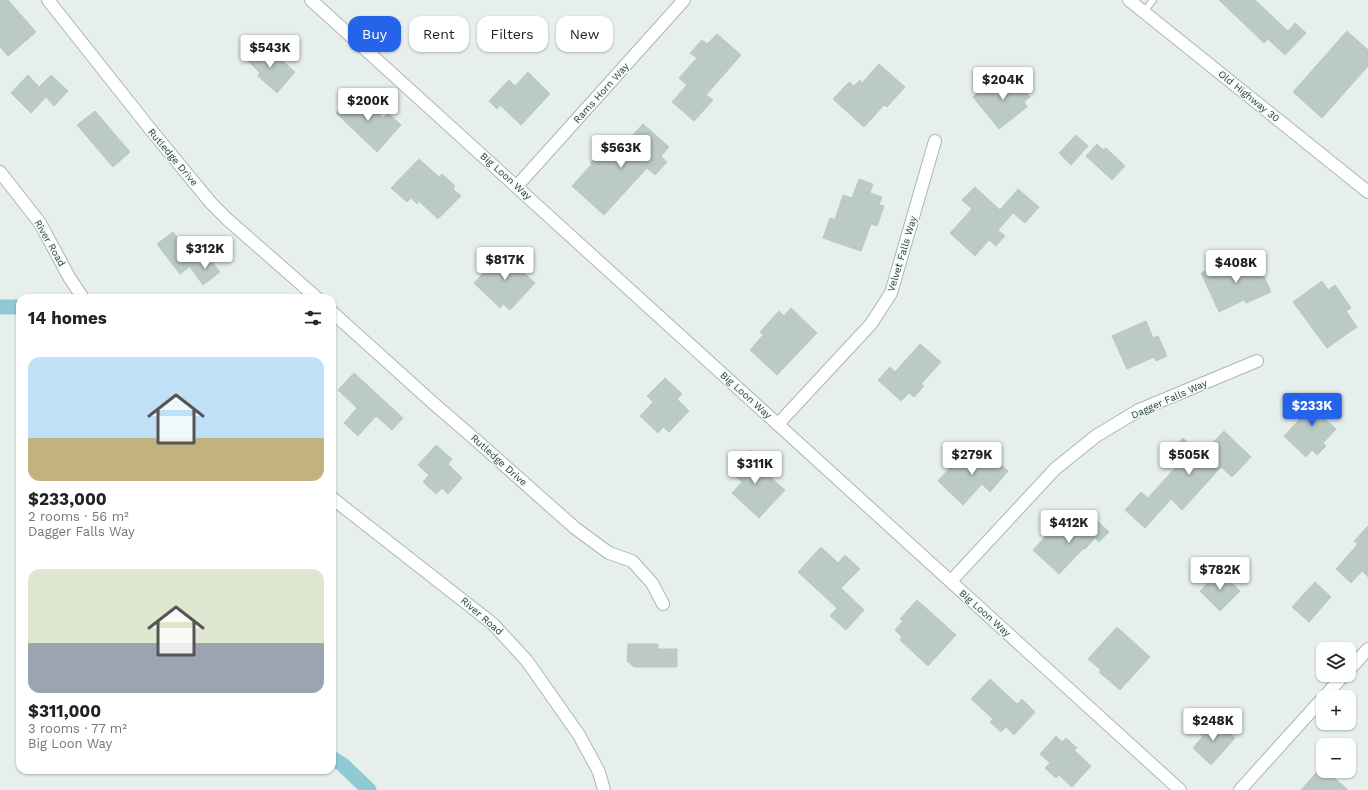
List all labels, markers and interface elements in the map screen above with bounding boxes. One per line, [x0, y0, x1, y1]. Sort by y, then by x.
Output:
chip: Buy [348, 16, 401, 52]
chip: Rent [409, 16, 469, 52]
chip: Filters [477, 16, 548, 52]
chip: New [556, 16, 613, 52]
pin: $543K [242, 35, 298, 69]
text: $543K [249, 40, 291, 55]
street label: Rams Horn Way [571, 60, 631, 125]
pin: $204K [975, 67, 1031, 101]
street label: Old Highway 30 [1216, 68, 1282, 124]
text: $204K [982, 72, 1024, 87]
pin: $200K [340, 88, 396, 122]
text: $200K [347, 93, 389, 108]
street label: Rutledge Drive [146, 126, 200, 188]
pin: $563K [593, 135, 649, 169]
text: $563K [601, 140, 641, 155]
street label: Big Loon Way [478, 150, 534, 202]
street label: Velvet Falls Way [885, 214, 919, 293]
street label: River Road [32, 218, 68, 268]
pin: $312K [177, 236, 233, 270]
text: $312K [186, 241, 224, 256]
pin: $817K [477, 247, 533, 281]
pin: $408K [1208, 250, 1264, 284]
text: $817K [485, 252, 525, 267]
text: $408K [1215, 255, 1257, 270]
icon: filters [302, 307, 324, 329]
text: 14 homes [28, 308, 107, 328]
street label: Big Loon Way [718, 369, 774, 421]
street label: Dagger Falls Way [1129, 377, 1209, 421]
icon: home [140, 383, 212, 455]
pin: $233K [1284, 393, 1340, 427]
text: $233K [1292, 398, 1332, 413]
street label: Rutledge Drive [469, 432, 529, 488]
pin: $279K [944, 442, 1000, 476]
pin: $505K [1161, 442, 1217, 476]
text: $279K [952, 447, 992, 462]
text: $505K [1169, 447, 1209, 462]
pin: $311K [727, 451, 783, 485]
text: $311K [737, 456, 773, 471]
text: $233,000 [28, 489, 107, 509]
text: 2 rooms · 56 m² [28, 509, 129, 524]
pin: $412K [1041, 510, 1097, 544]
text: $412K [1050, 515, 1088, 530]
text: Dagger Falls Way [28, 524, 135, 539]
pin: $782K [1192, 557, 1248, 591]
text: $782K [1200, 562, 1240, 577]
street label: Big Loon Way [957, 587, 1013, 639]
icon: home [140, 595, 212, 667]
street label: River Road [459, 595, 505, 637]
map controls [1316, 642, 1356, 778]
button: layers [1316, 642, 1356, 682]
button: + [1316, 690, 1356, 730]
text: $311,000 [28, 701, 101, 721]
pin: $248K [1185, 708, 1241, 742]
text: $248K [1192, 713, 1234, 728]
text: 3 rooms · 77 m² [28, 721, 127, 736]
text: Big Loon Way [28, 736, 112, 751]
button: − [1316, 738, 1356, 778]

